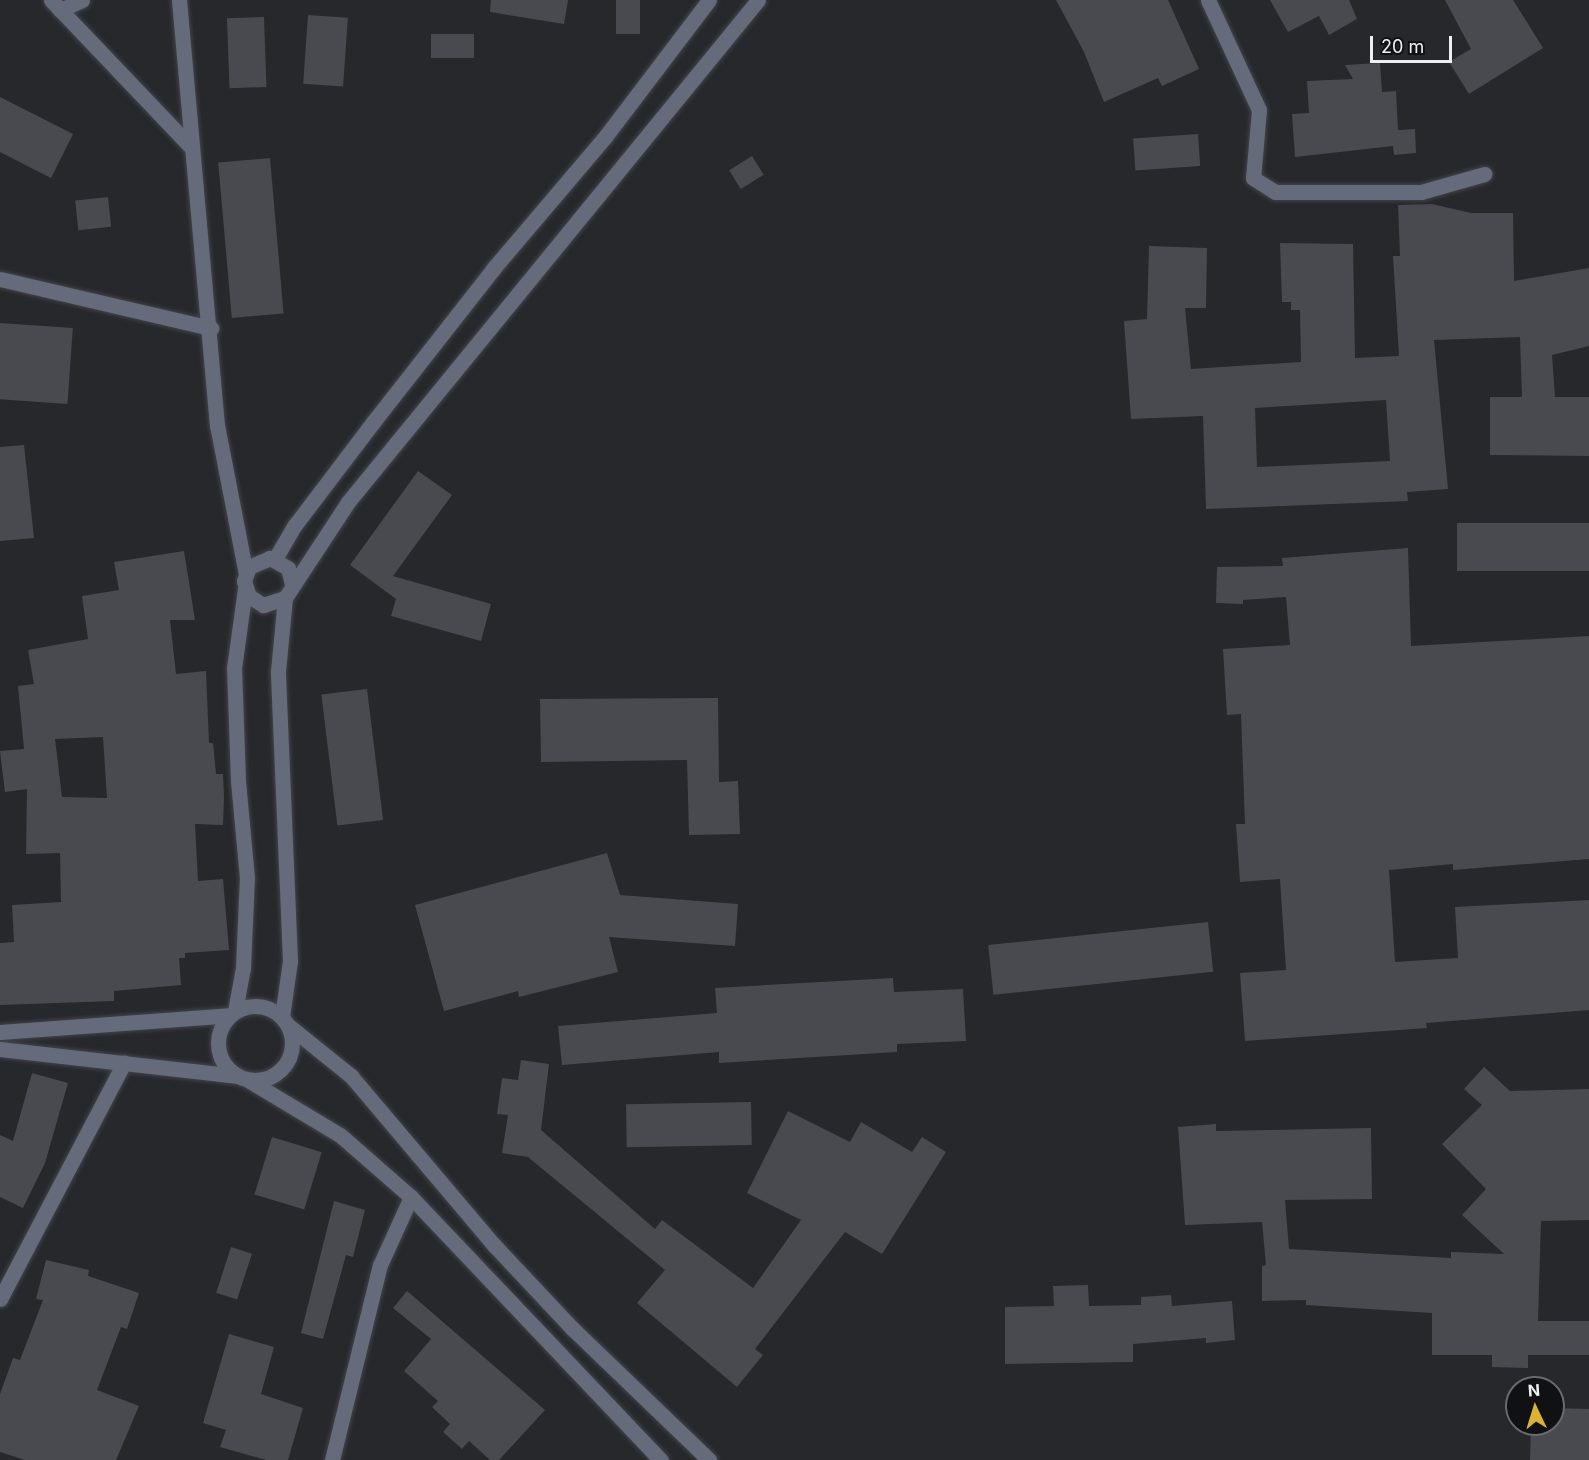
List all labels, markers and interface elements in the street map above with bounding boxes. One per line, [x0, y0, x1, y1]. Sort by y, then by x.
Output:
scale bar [1373, 24, 1456, 62]
text: 20 m [1381, 36, 1424, 57]
north arrow [1505, 1376, 1565, 1436]
text: N [1527, 1380, 1541, 1400]

